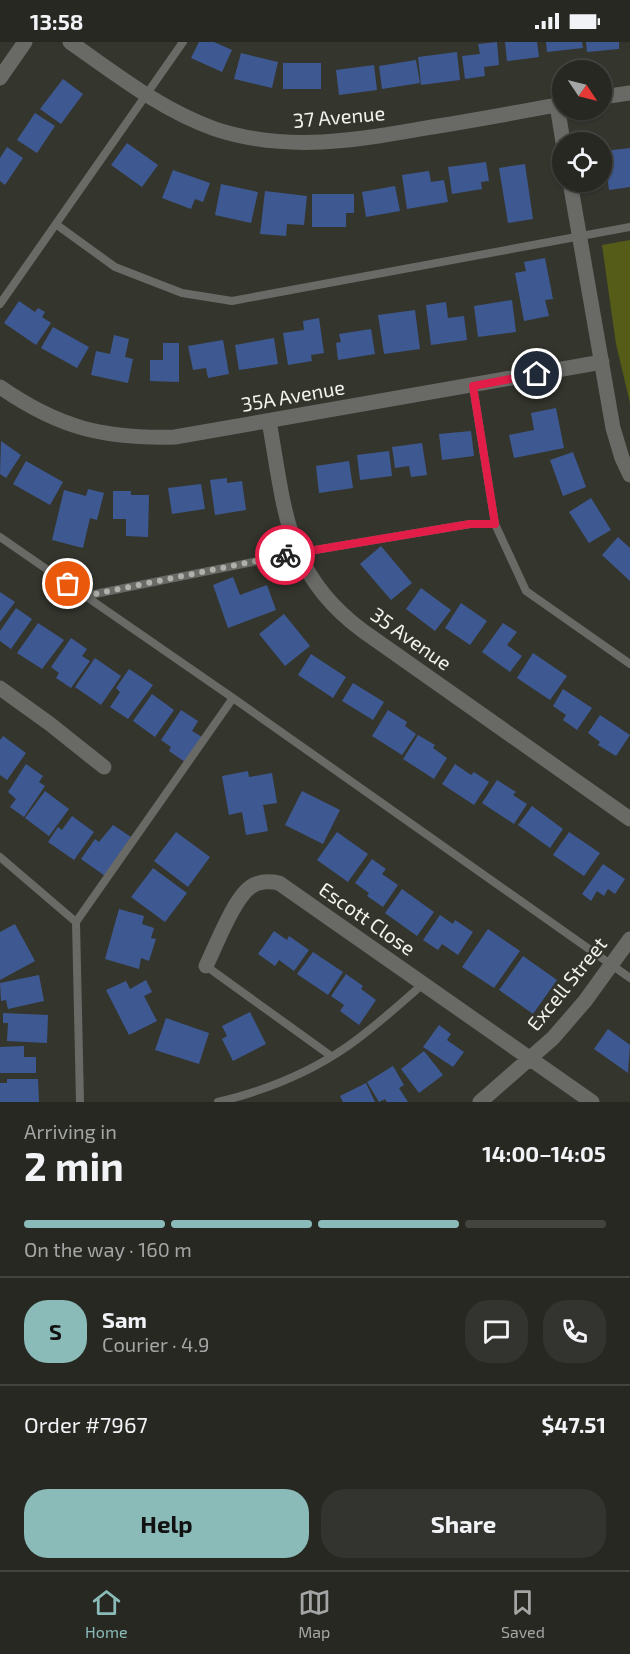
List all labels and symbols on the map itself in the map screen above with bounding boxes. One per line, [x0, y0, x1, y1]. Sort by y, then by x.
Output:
north arrow [552, 60, 612, 120]
street label: 37 Avenue [292, 100, 386, 132]
pin [511, 348, 562, 399]
street label: 35A Avenue [239, 374, 347, 416]
courier [255, 525, 315, 585]
pin [42, 558, 93, 609]
street label: 35 Avenue [367, 602, 456, 675]
street label: Escott Close [315, 876, 420, 960]
street label: Excell Street [521, 931, 611, 1035]

